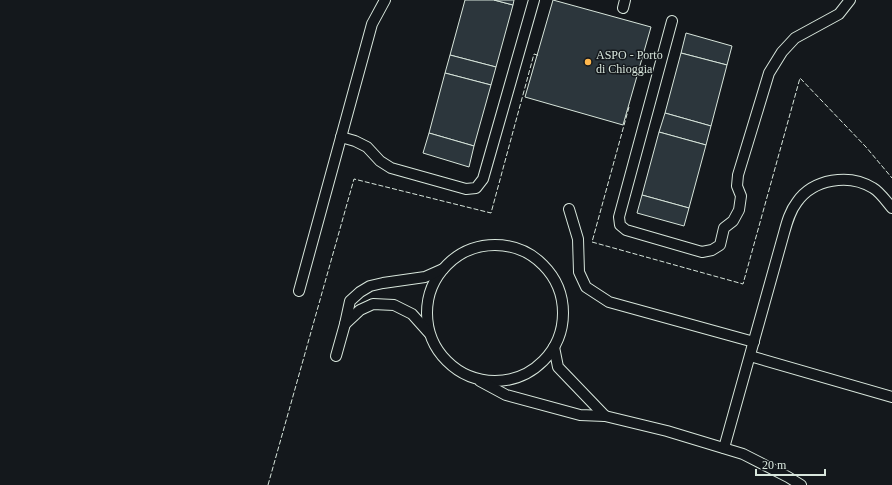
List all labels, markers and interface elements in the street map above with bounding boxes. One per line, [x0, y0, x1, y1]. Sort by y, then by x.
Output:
place label: ASPO - Porto di Chioggia [596, 48, 663, 76]
marker: ASPO - Porto di Chioggia [583, 57, 593, 67]
scale bar [756, 451, 825, 477]
text: 20 m [762, 458, 787, 472]

